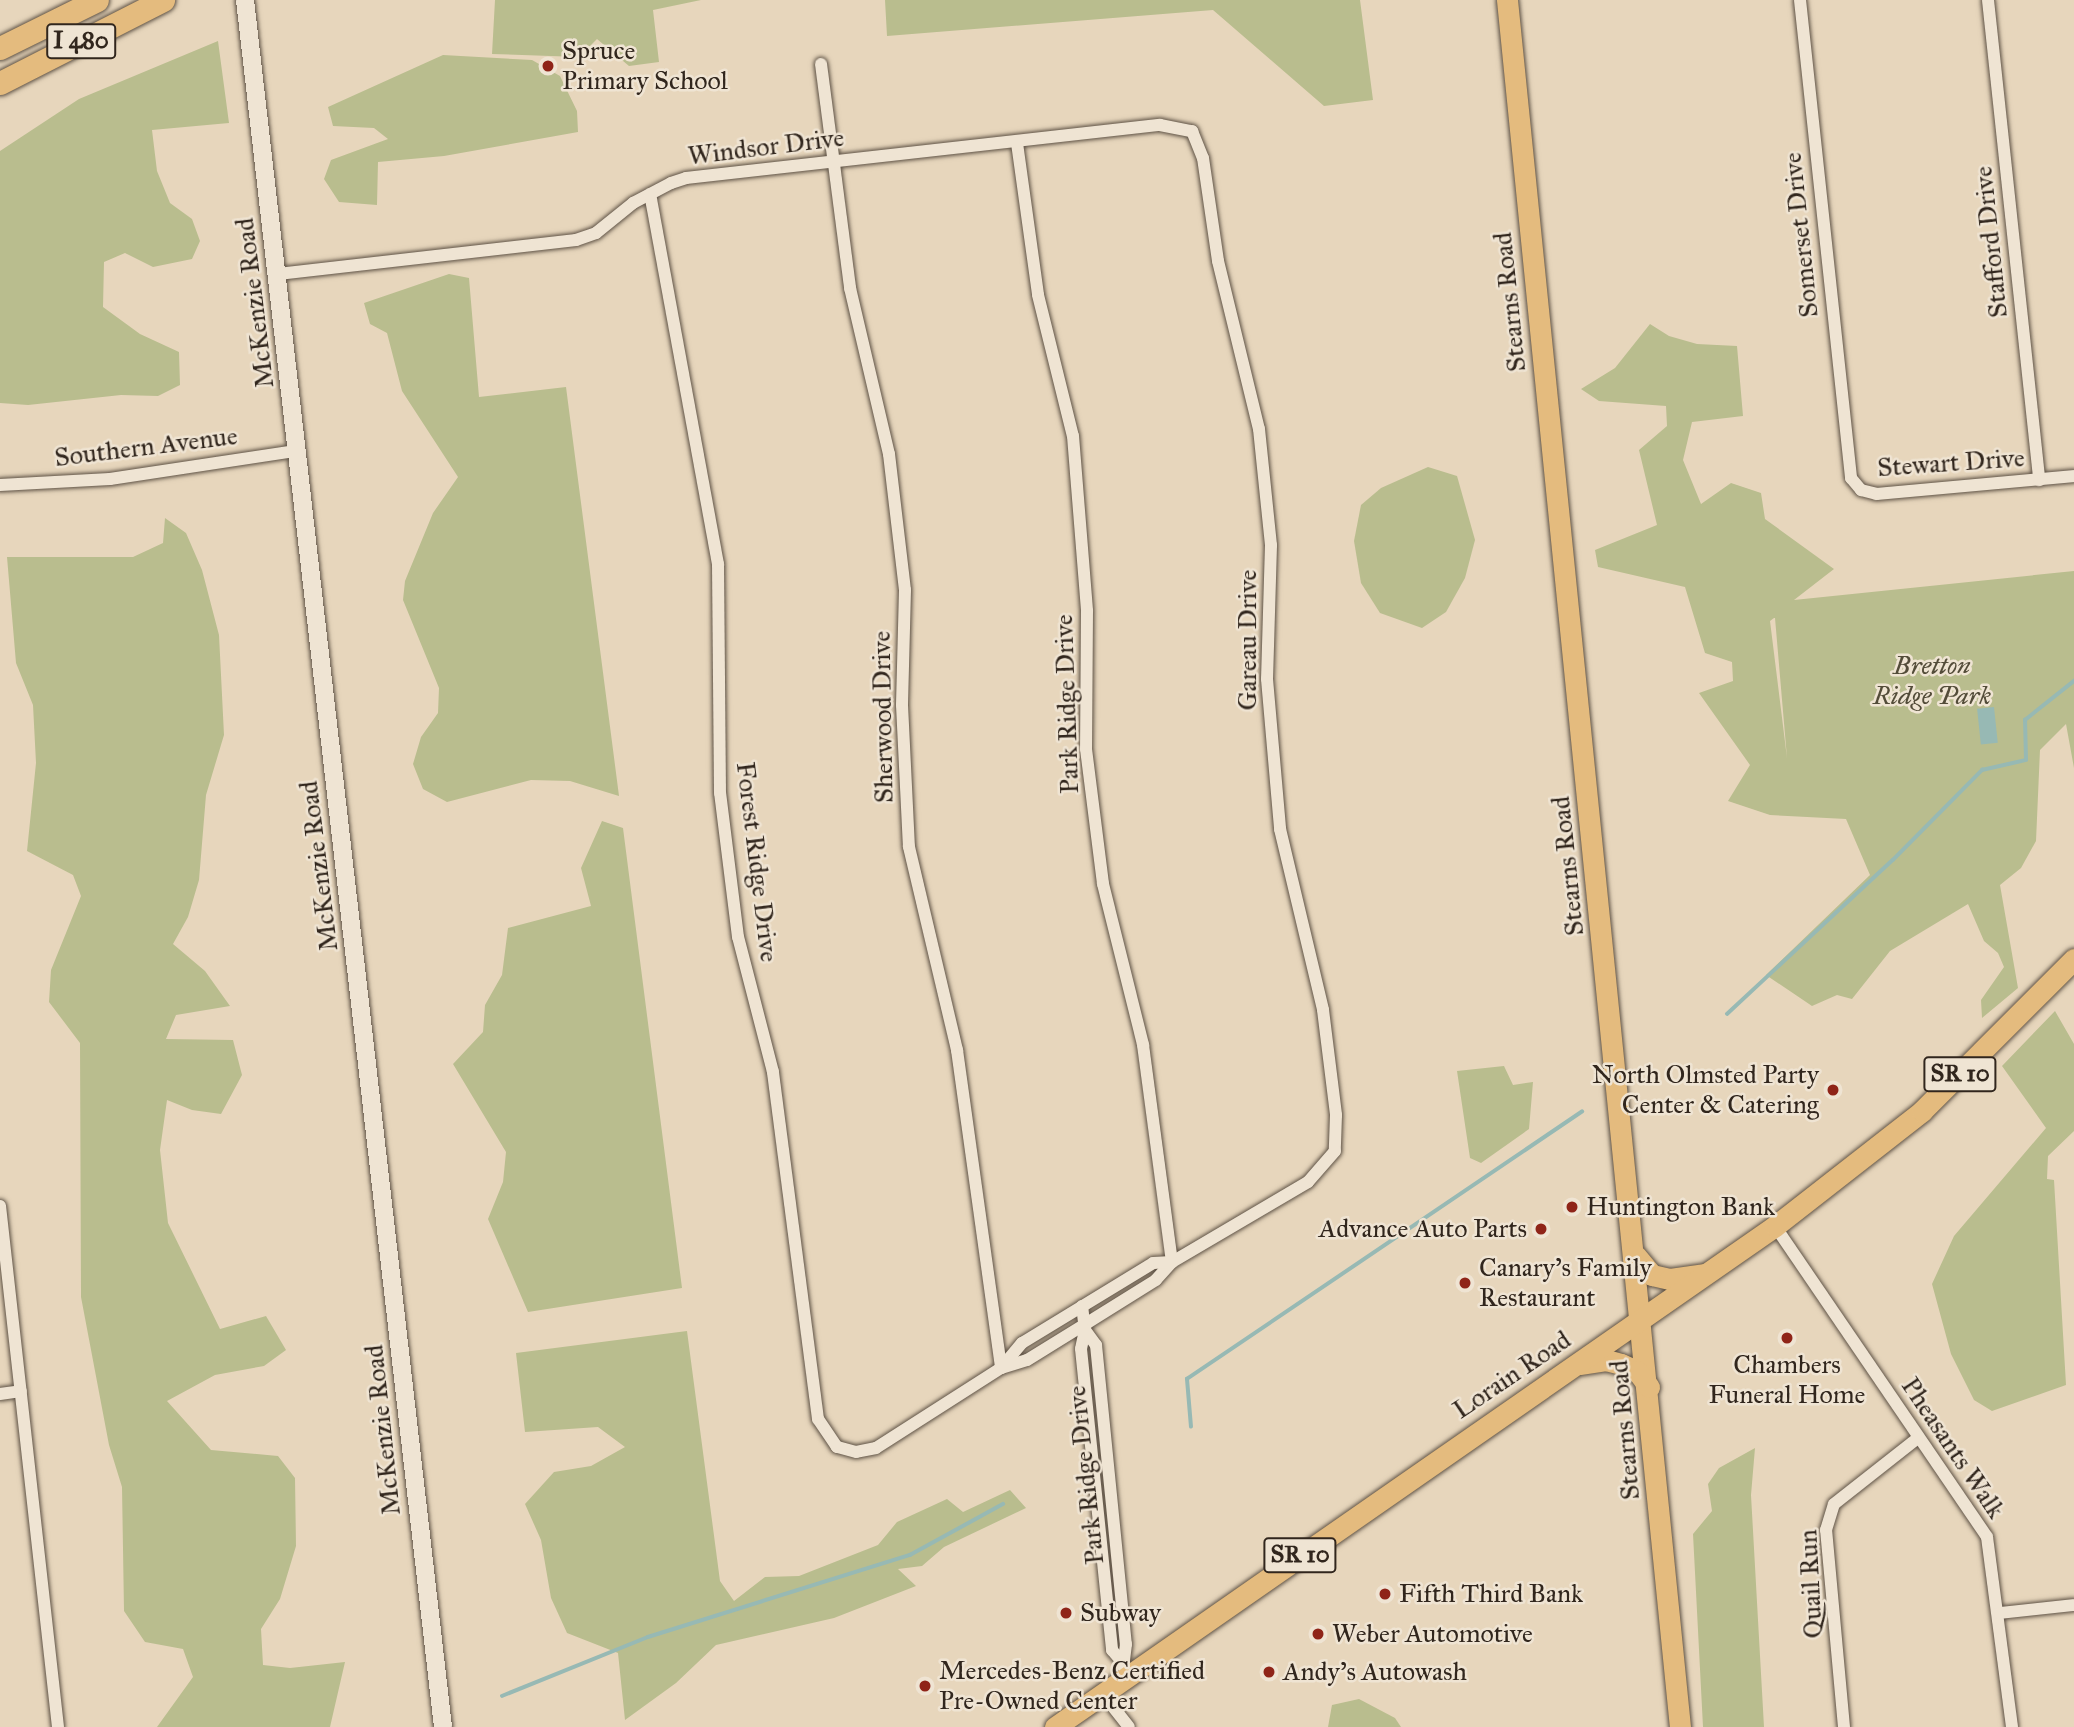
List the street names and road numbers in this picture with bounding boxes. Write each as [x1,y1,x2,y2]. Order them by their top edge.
road number: I 480 [46,20,116,61]
street label: Windsor Drive [686,122,846,172]
street label: Somerset Drive [1777,151,1825,319]
street label: Stafford Drive [1968,165,2014,319]
street label: McKenzie Road [229,216,281,390]
street label: Stearns Road [1487,231,1533,373]
street label: Southern Avenue [53,420,239,474]
street label: Stewart Drive [1876,442,2026,484]
street label: Gareau Drive [1232,570,1264,710]
street label: Park Ridge Drive [1048,614,1086,794]
street label: Sherwood Drive [866,631,900,803]
street label: Forest Ridge Drive [729,760,785,964]
street label: McKenzie Road [293,779,345,953]
street label: Stearns Road [1545,795,1591,937]
road number: SR 10 [1923,1054,1997,1094]
street label: Lorain Road [1447,1324,1577,1426]
street label: McKenzie Road [359,1343,407,1517]
street label: Stearns Road [1603,1359,1647,1501]
street label: Pheasants Walk [1894,1372,2012,1524]
street label: Park Ridge Drive [1061,1384,1111,1566]
street label: Quail Run [1793,1529,1829,1639]
road number: SR 10 [1263,1534,1337,1576]

